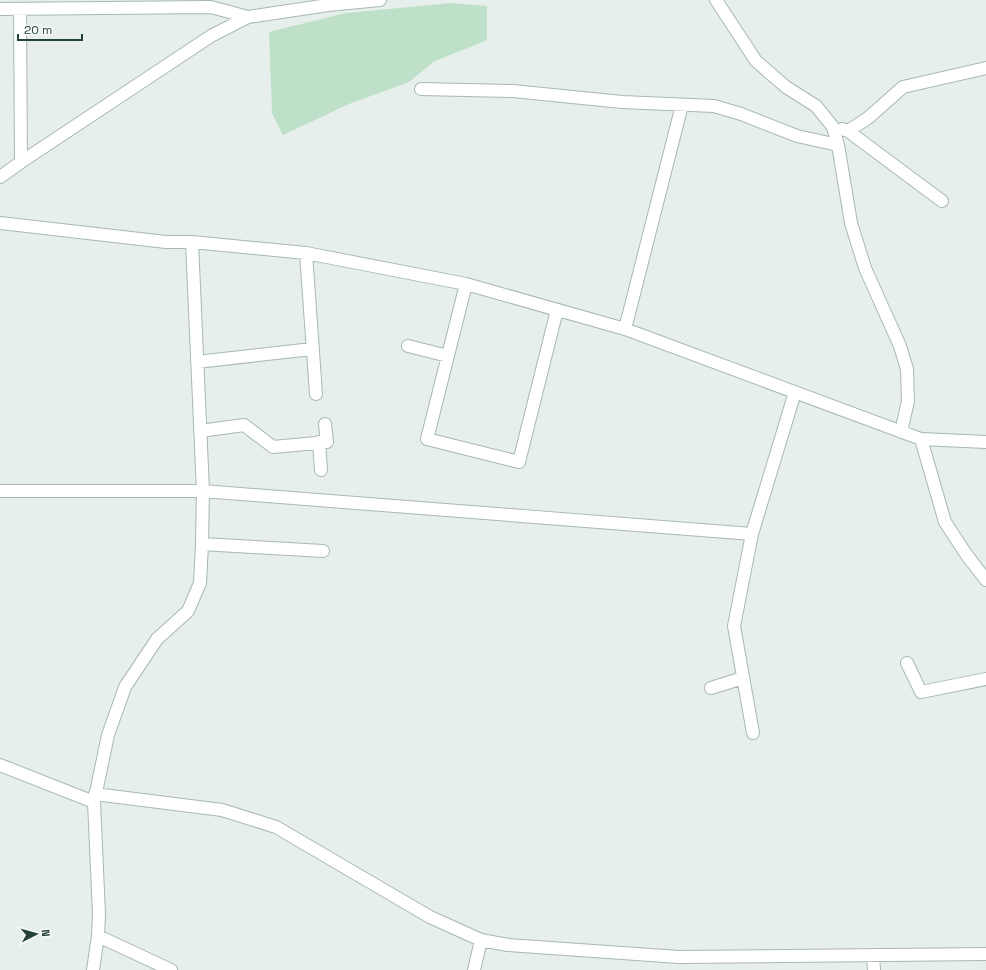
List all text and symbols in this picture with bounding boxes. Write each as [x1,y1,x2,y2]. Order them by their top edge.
scale bar [18,16,82,42]
text: 20 m [24,22,52,38]
north arrow [16,914,56,954]
text: N [39,929,53,937]

